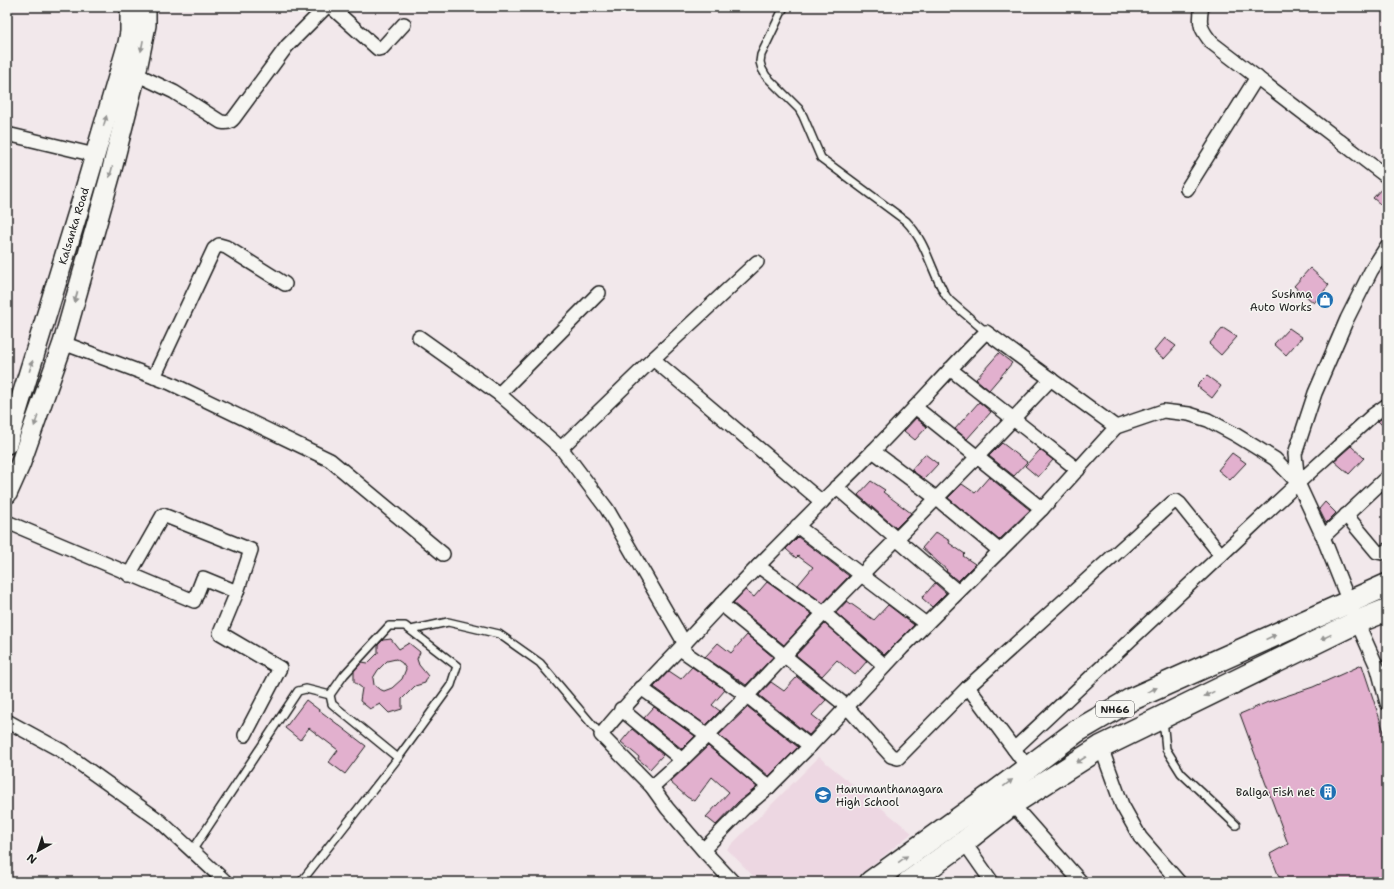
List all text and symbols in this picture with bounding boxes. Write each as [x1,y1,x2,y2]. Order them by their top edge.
one-way arrow [138,40,144,52]
one-way arrow [102,115,108,127]
one-way arrow [108,166,114,178]
street label: Kalsanka Road [55,186,93,266]
place label: Sushma Auto Works [1250,287,1312,315]
shop icon: Sushma Auto Works [1315,290,1335,310]
one-way arrow [73,291,79,303]
one-way arrow [28,360,34,372]
one-way arrow [32,415,38,427]
one-way arrow [1266,634,1277,640]
one-way arrow [1320,634,1332,640]
one-way arrow [1147,687,1158,693]
one-way arrow [1203,691,1215,697]
road number: NH66 [1096,701,1134,717]
one-way arrow [1076,756,1086,764]
one-way arrow [1003,779,1014,787]
place label: Hanumanthanagara High School [836,782,943,810]
building icon: Baliga Fish net [1318,782,1338,802]
school or university icon: Hanumanthanagara High School [813,785,833,805]
place label: Baliga Fish net [1236,785,1315,800]
north arrow [18,831,58,871]
text: N [24,850,40,867]
one-way arrow [898,855,908,863]

